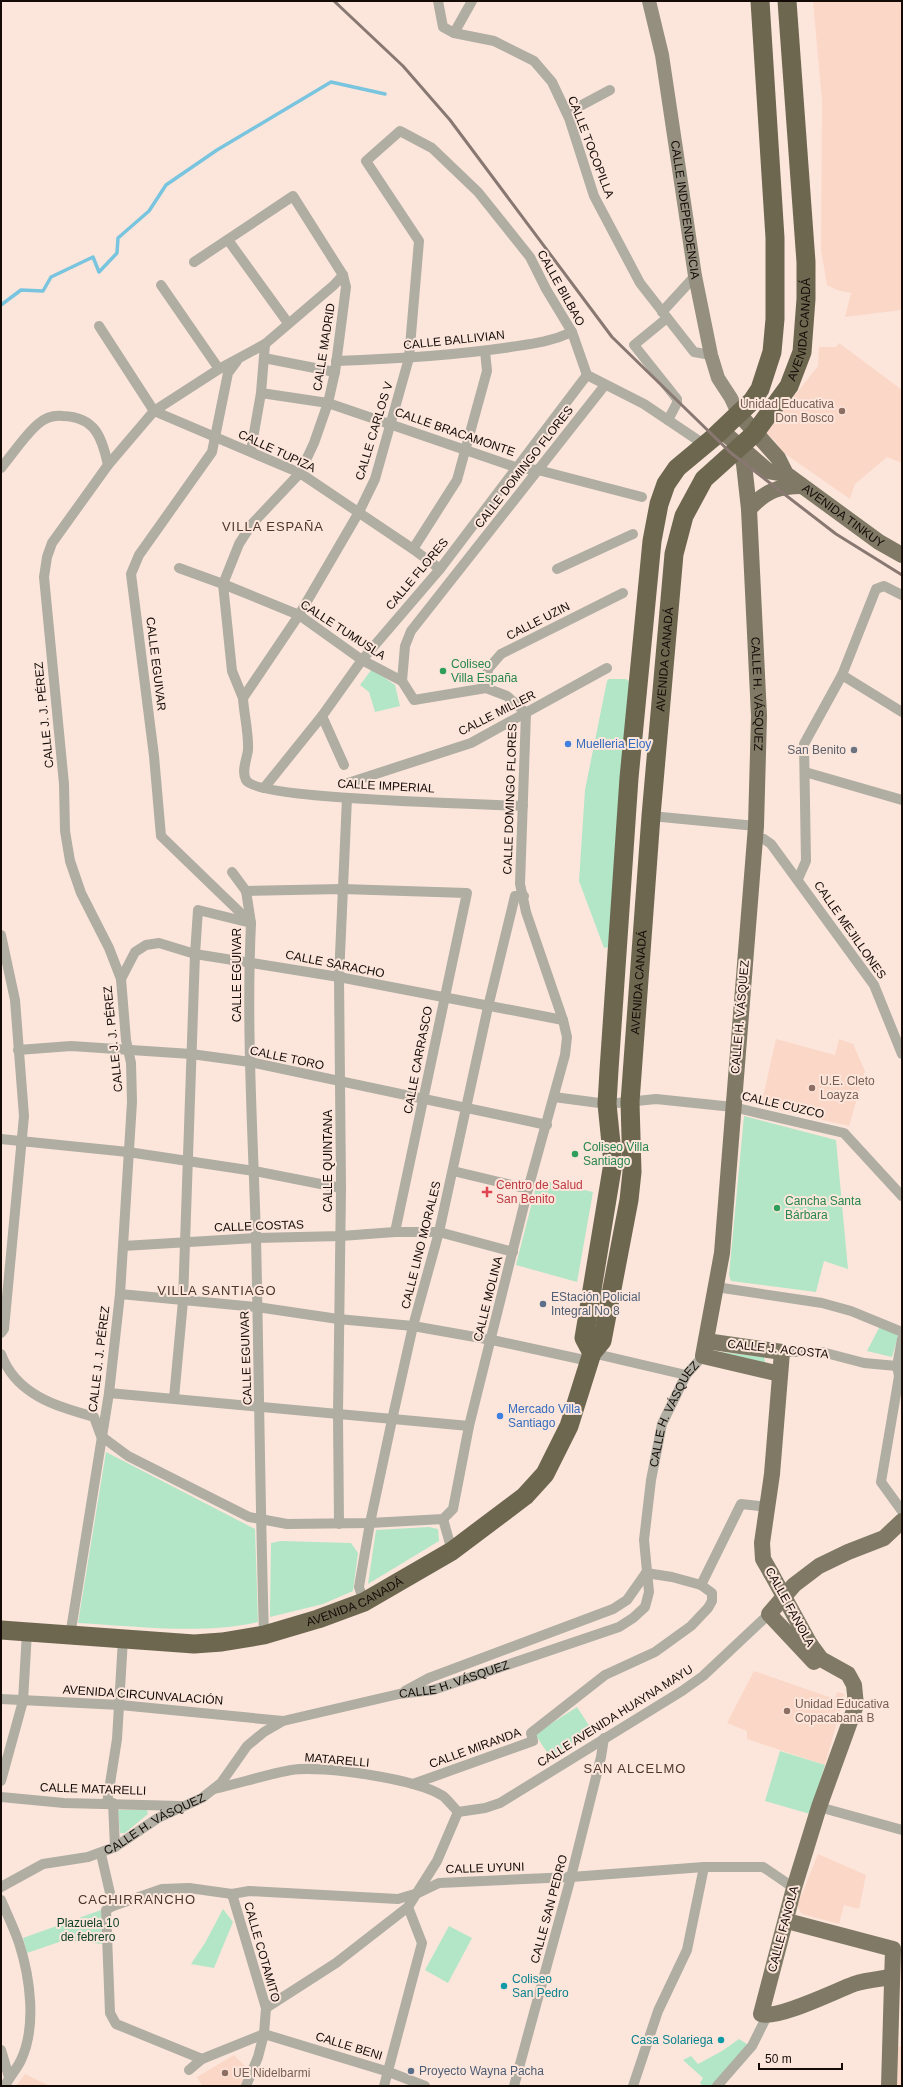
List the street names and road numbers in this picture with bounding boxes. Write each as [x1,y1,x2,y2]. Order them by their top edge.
street label: CALLE TOCOPILLA [565,94,617,200]
street label: CALLE INDEPENDENCIA [668,139,702,280]
street label: CALLE BILBAO [534,248,588,328]
street label: AVENIDA CANADÁ [785,278,813,383]
street label: CALLE MADRID [310,302,338,392]
street label: CALLE BALLIVIAN [403,328,505,352]
street label: CALLE CARLOS V [352,380,396,482]
street label: CALLE DOMINGO FLORES [472,403,576,531]
street label: CALLE BRACAMONTE [393,405,517,459]
street label: CALLE TUPIZA [236,427,318,475]
street label: AVENIDA TINKUY [799,481,887,550]
street label: CALLE FLORES [383,535,451,613]
street label: CALLE TUMUSLA [298,597,388,663]
street label: CALLE UZIN [504,599,572,643]
street label: AVENIDA CANADÁ [653,607,676,712]
street label: CALLE EGUIVAR [143,616,169,712]
street label: CALLE H. VÁSQUEZ [748,636,767,751]
street label: CALLE J. J. PÉREZ [30,661,57,769]
street label: CALLE MILLER [456,687,538,738]
street label: CALLE DOMINGO FLORES [500,723,520,875]
street label: CALLE IMPERIAL [337,776,435,796]
street label: CALLE MEJILLONES [811,878,889,982]
street label: CALLE EGUIVAR [230,927,244,1022]
street label: AVENIDA CANADÁ [628,930,650,1035]
street label: CALLE SARACHO [284,948,386,980]
street label: CALLE H. VÁSQUEZ [727,959,752,1074]
street label: CALLE J. J. PÉREZ [99,985,126,1093]
street label: CALLE CARRASCO [401,1005,435,1115]
street label: CALLE TORO [249,1043,325,1073]
street label: CALLE CUZCO [740,1089,826,1121]
street label: CALLE QUINTANA [321,1110,335,1212]
street label: CALLE LINO MORALES [398,1180,444,1310]
street label: CALLE COSTAS [214,1217,304,1235]
street label: CALLE MOLINA [471,1255,505,1343]
street label: CALLE J. J. PÉREZ [85,1305,112,1413]
street label: CALLE EGUIVAR [237,1310,255,1405]
street label: CALLE J. ACOSTA [727,1337,829,1361]
street label: CALLE H. VÁSQUEZ [647,1359,702,1468]
street label: CALLE FANOLA [762,1565,818,1649]
street label: AVENIDA CANADÁ [305,1573,405,1629]
street label: CALLE H. VÁSQUEZ [398,1658,511,1701]
street label: CALLE AVENIDA HUAYNA MAYU [535,1662,695,1770]
street label: AVENIDA CIRCUNVALACIÓN [62,1681,224,1708]
street label: CALLE MIRANDA [427,1725,523,1771]
street label: MATARELLI [304,1750,370,1770]
street label: CALLE MATARELLI [40,1780,146,1798]
street label: CALLE H. VÁSQUEZ [102,1791,207,1857]
street label: CALLE SAN PEDRO [528,1853,570,1965]
street label: CALLE UYUNI [445,1860,525,1876]
street label: CALLE FANOLA [765,1884,801,1974]
street label: CALLE COTAMITO [241,1900,283,2004]
street label: CALLE BENI [314,2029,384,2063]

